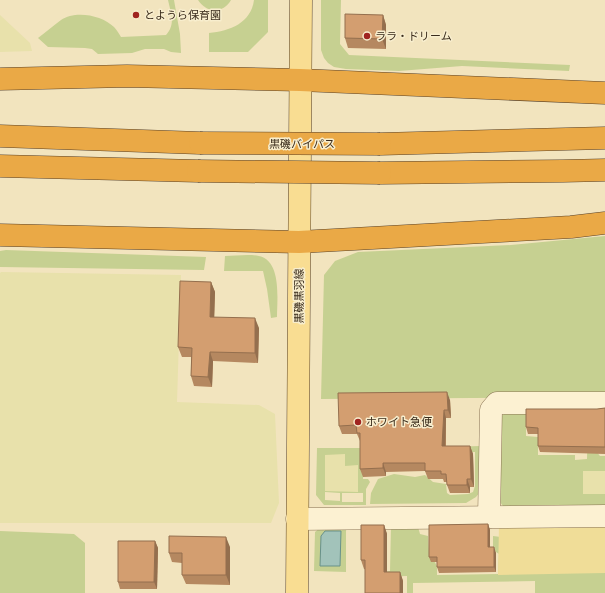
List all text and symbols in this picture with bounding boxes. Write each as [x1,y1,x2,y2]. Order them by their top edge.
place label: とようら保育園 [144,8,221,22]
marker: とようら保育園 [131,10,141,20]
place label: ララ・ドリーム [375,29,452,43]
marker: ララ・ドリーム [362,31,372,41]
street label: 黒磯バイパス [269,137,335,151]
street label: 黒磯黒羽線 [292,269,306,324]
place label: ホワイト急便 [366,415,433,429]
marker: ホワイト急便 [353,417,363,427]

